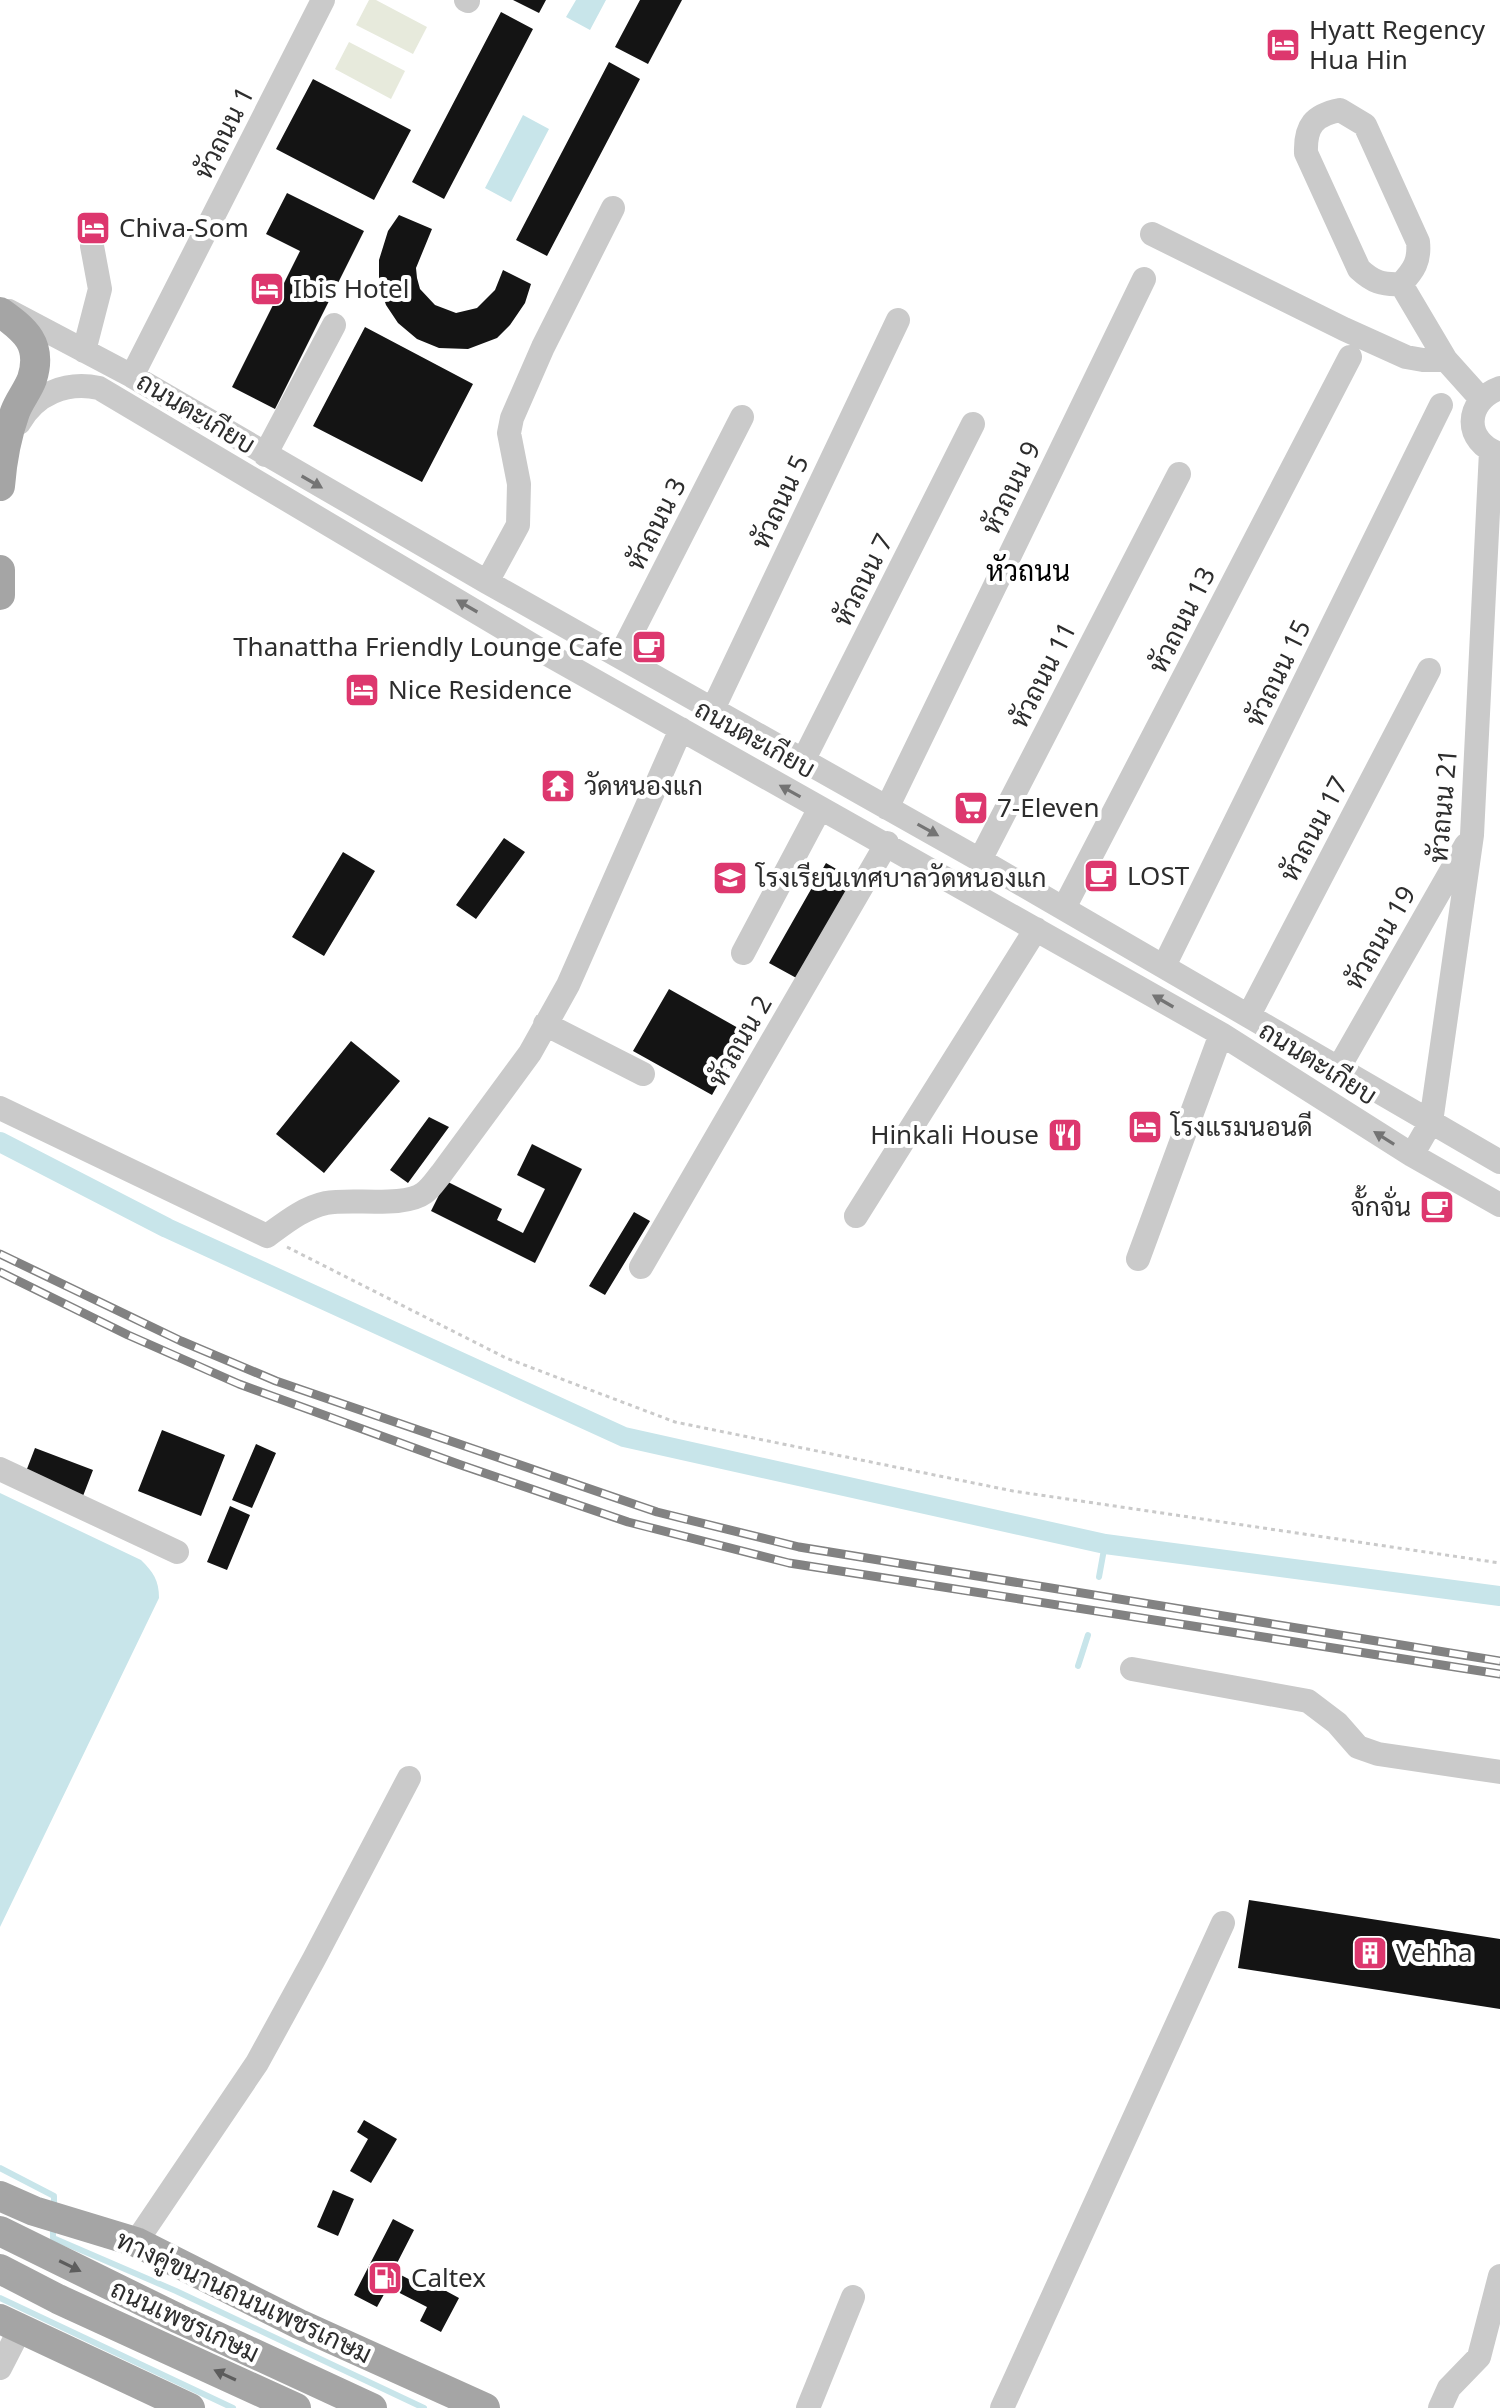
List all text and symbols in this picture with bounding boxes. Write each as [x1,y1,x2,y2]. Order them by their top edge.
place label: Hyatt Regency Hua Hin [1309,11,1486,77]
hotel icon: Hyatt Regency Hua Hin [1264,26,1302,64]
street label: หัวถนน 1 [184,80,262,185]
hotel icon: Chiva-Som [74,209,112,247]
place label: Chiva-Som [119,209,249,245]
hotel icon: Ibis Hotel [248,270,286,308]
place label: Ibis Hotel [293,270,409,306]
street label: ถนนตะเกียบ [130,363,263,462]
street label: หัวถนน 9 [972,435,1048,540]
street label: หัวถนน 5 [742,449,816,554]
street label: หัวถนน 3 [616,471,694,576]
one-way arrow [300,475,323,489]
street label: หัวถนน 7 [823,527,901,632]
district label: หัวถนน [986,551,1070,589]
street label: หัวถนน 13 [1139,560,1223,679]
one-way arrow [456,600,478,614]
street label: หัวถนน 15 [1236,613,1318,732]
street label: หัวถนน 11 [1000,615,1084,734]
place label: Thanattha Friendly Lounge Cafe [233,628,623,664]
cafe icon: Thanattha Friendly Lounge Cafe [630,628,668,666]
hotel icon: Nice Residence [343,671,381,709]
place label: Nice Residence [388,671,572,707]
street label: ถนนตะเกียบ [689,690,822,786]
street label: หัวถนน 21 [1419,747,1465,865]
temple icon: วัดหนองแก [539,767,577,805]
place label: วัดหนองแก [584,767,703,803]
street label: หัวถนน 17 [1270,769,1356,888]
one-way arrow [779,784,801,798]
supermarket icon: 7-Eleven [952,789,990,827]
place label: 7-Eleven [997,789,1100,825]
one-way arrow [917,823,939,837]
cafe icon: LOST [1082,857,1120,895]
place label: LOST [1127,857,1190,893]
school or university icon: โรงเรียนเทศบาลวัดหนองแก [711,859,749,897]
place label: โรงเรียนเทศบาลวัดหนองแก [754,859,1046,895]
street label: หัวถนน 19 [1335,879,1423,996]
street label: หัวถนน 2 [699,988,780,1093]
one-way arrow [1151,994,1174,1008]
street label: ถนนตะเกียบ [1253,1012,1384,1113]
hotel icon: โรงแรมนอนดี [1126,1108,1164,1146]
place label: โรงแรมนอนดี [1169,1108,1313,1144]
place label: Hinkali House [870,1116,1039,1152]
restaurant icon: Hinkali House [1046,1116,1084,1154]
one-way arrow [1373,1131,1395,1145]
place label: จั้กจั่น [1351,1185,1411,1224]
cafe icon: จั้กจั่น [1418,1188,1456,1226]
building icon: Vehha [1351,1934,1389,1972]
place label: Vehha [1396,1934,1472,1970]
street label: ทางคู่ขนานถนนเพชรเกษม [111,2224,377,2370]
one-way arrow [59,2259,82,2272]
fuel station icon: Caltex [366,2259,404,2297]
place label: Caltex [411,2259,486,2295]
street label: ถนนเพชรเกษม [106,2273,264,2369]
one-way arrow [213,2369,236,2382]

